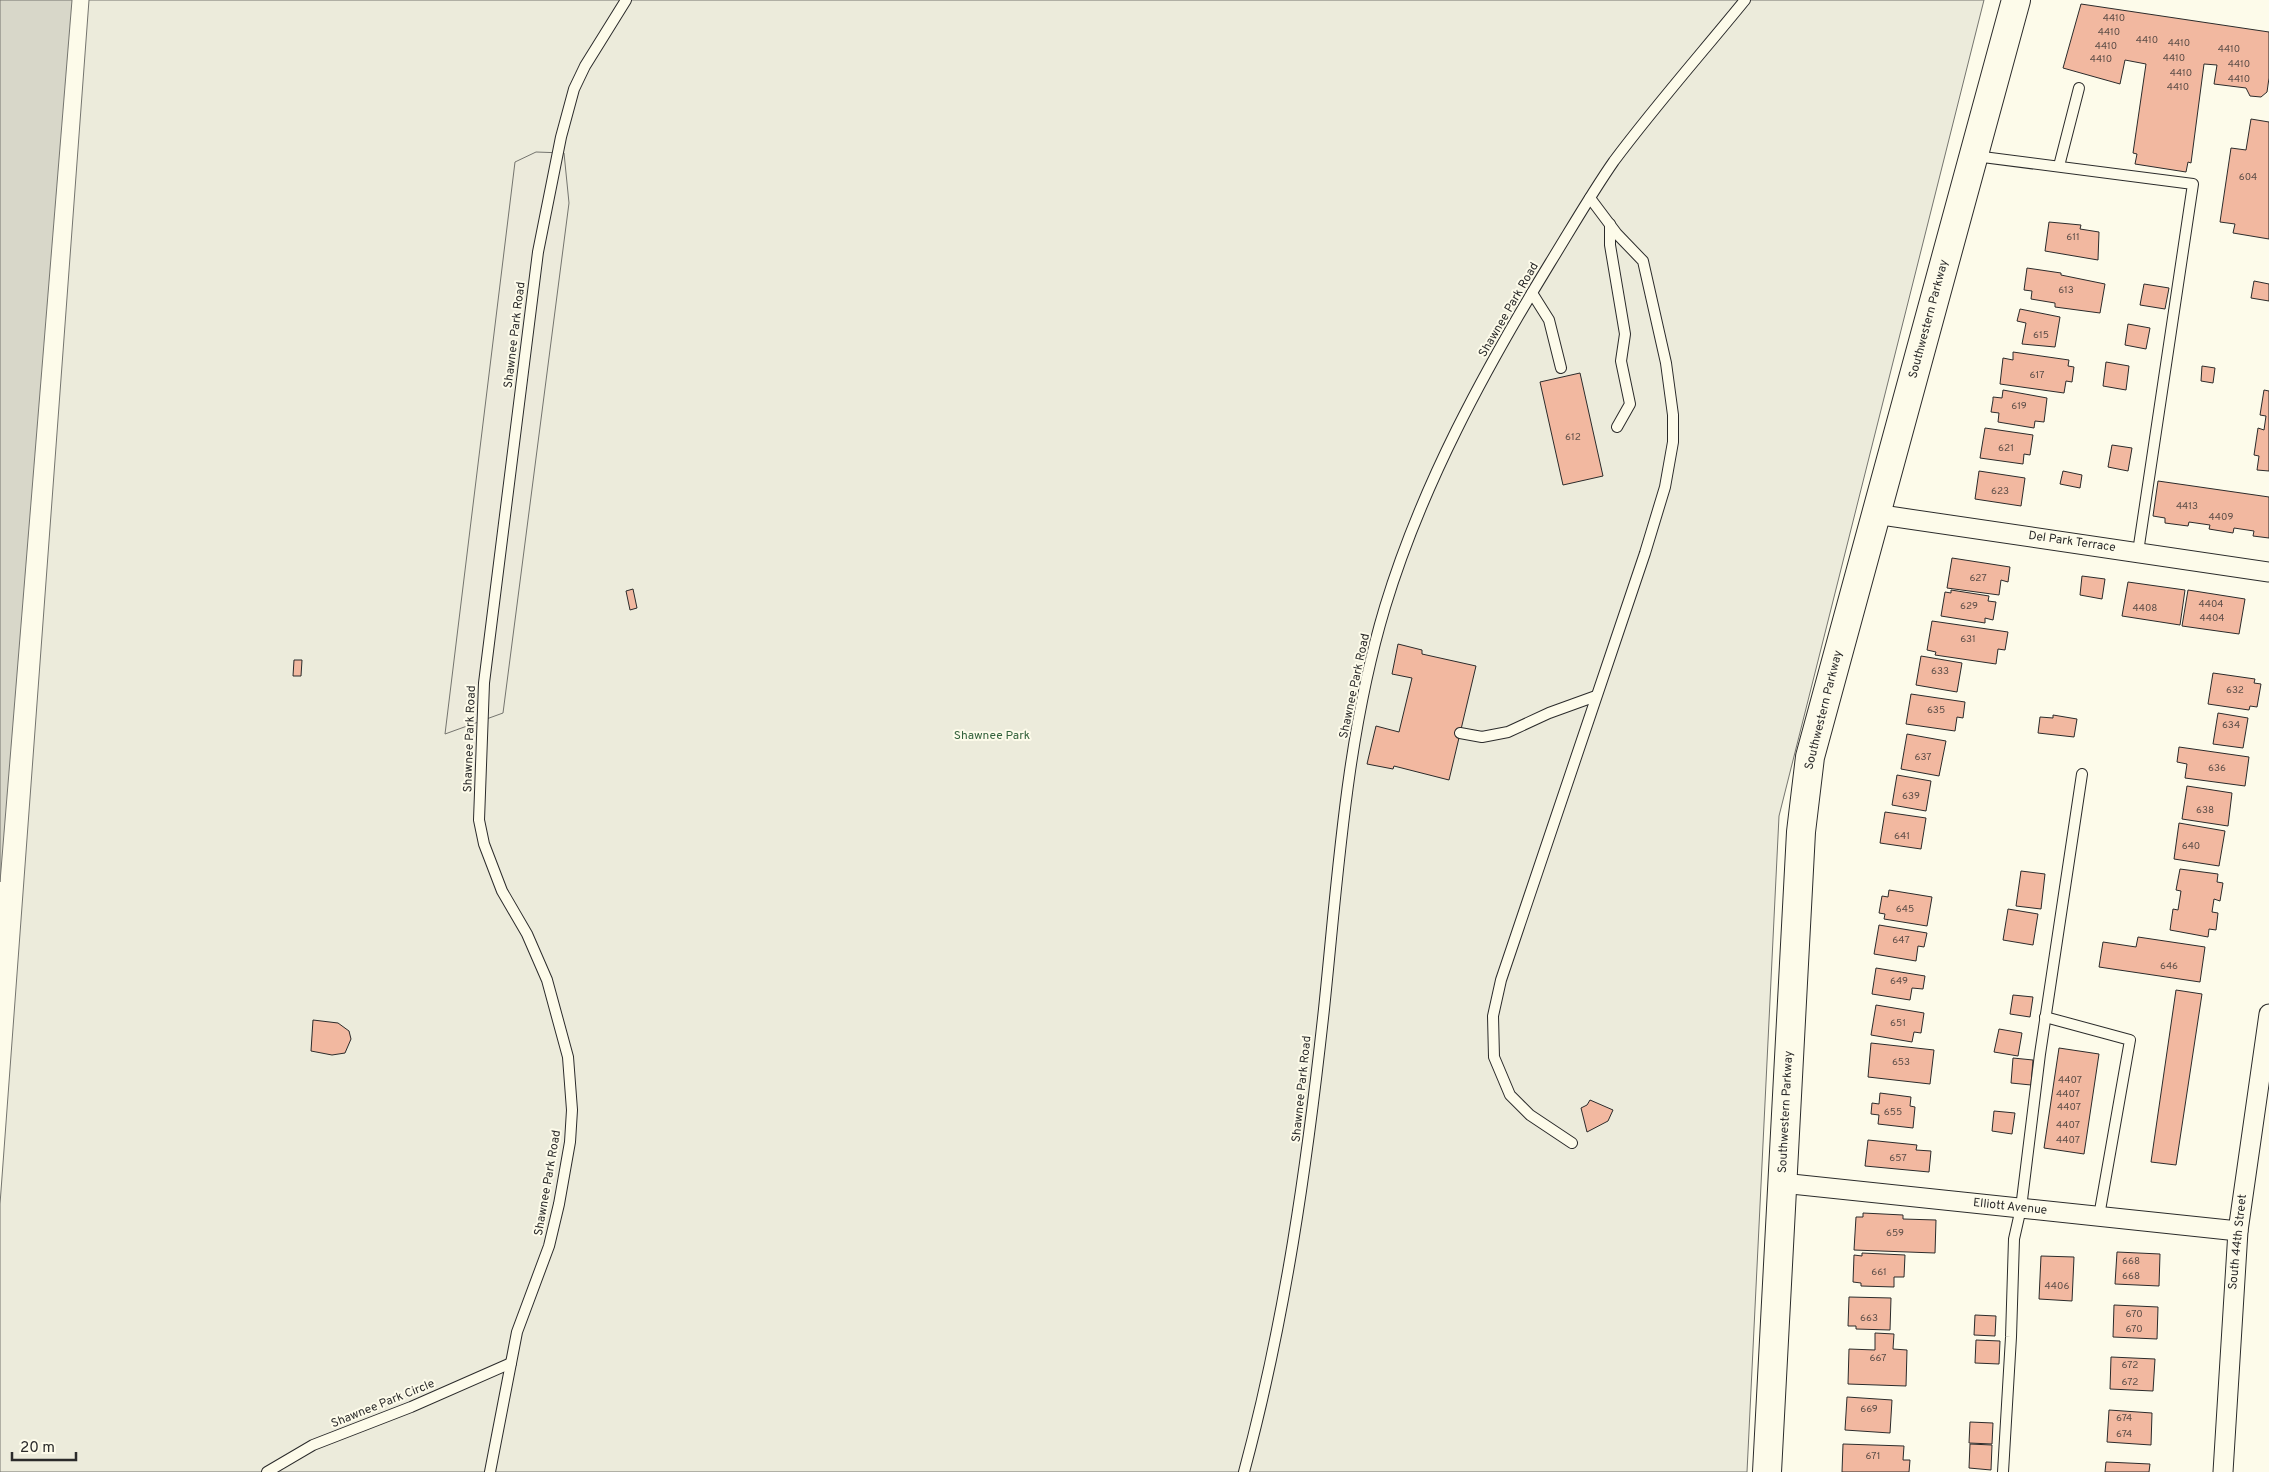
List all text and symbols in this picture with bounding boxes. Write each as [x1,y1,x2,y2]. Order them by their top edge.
house number: 4410 [2103,12,2125,25]
house number: 4410 [2098,26,2120,39]
house number: 4410 [2136,34,2158,47]
house number: 4410 [2168,37,2190,50]
house number: 4410 [2095,40,2117,53]
house number: 4410 [2218,43,2240,56]
house number: 4410 [2163,52,2185,65]
house number: 4410 [2090,53,2112,66]
house number: 4410 [2228,58,2250,71]
house number: 4410 [2170,67,2192,80]
house number: 4410 [2228,73,2250,86]
house number: 4410 [2167,81,2189,94]
house number: 604 [2239,171,2257,184]
house number: 611 [2066,231,2080,244]
street label: Southwestern Parkway [1905,258,1953,380]
street label: Shawnee Park Road [1475,260,1543,360]
street label: Shawnee Park Road [501,281,529,389]
house number: 613 [2058,284,2074,297]
house number: 615 [2033,329,2049,342]
house number: 617 [2030,369,2044,382]
house number: 619 [2011,400,2027,413]
house number: 612 [1565,431,1581,444]
house number: 621 [1998,442,2014,455]
house number: 623 [1991,485,2009,498]
house number: 4413 [2176,500,2198,513]
house number: 4409 [2209,511,2233,524]
street label: Del Park Terrace [2027,528,2117,556]
house number: 627 [1969,572,1987,585]
house number: 4404 [2198,598,2224,611]
house number: 629 [1960,600,1978,613]
house number: 4408 [2133,602,2157,615]
house number: 4404 [2199,612,2225,625]
street label: Shawnee Park Road [1336,632,1374,740]
house number: 631 [1960,633,1976,646]
street label: Southwestern Parkway [1801,649,1847,771]
house number: 633 [1931,665,1949,678]
house number: 632 [2226,684,2244,697]
street label: Shawnee Park Road [460,685,480,793]
house number: 635 [1927,704,1945,717]
house number: 634 [2222,719,2240,732]
park label: Shawnee Park [954,728,1030,744]
house number: 637 [1914,751,1932,764]
house number: 636 [2208,762,2226,775]
house number: 639 [1902,790,1920,803]
house number: 638 [2196,804,2214,817]
house number: 641 [1894,830,1910,843]
house number: 640 [2182,840,2200,853]
house number: 645 [1896,903,1914,916]
house number: 647 [1892,934,1910,947]
house number: 646 [2160,960,2178,973]
house number: 649 [1890,975,1908,988]
house number: 651 [1890,1017,1906,1030]
street label: Shawnee Park Road [1288,1035,1316,1143]
street label: Southwestern Parkway [1775,1050,1797,1174]
house number: 653 [1892,1056,1910,1069]
house number: 4407 [2058,1074,2082,1087]
house number: 4407 [2056,1088,2080,1101]
house number: 4407 [2057,1101,2081,1114]
house number: 655 [1884,1106,1902,1119]
house number: 4407 [2056,1119,2080,1132]
street label: Shawnee Park Road [531,1129,565,1237]
house number: 4407 [2056,1134,2080,1147]
house number: 657 [1889,1152,1907,1165]
street label: South 44th Street [2225,1193,2251,1291]
street label: Elliott Avenue [1972,1195,2048,1219]
house number: 659 [1886,1227,1904,1240]
house number: 668 [2122,1255,2140,1268]
house number: 661 [1871,1266,1887,1279]
house number: 668 [2122,1270,2140,1283]
house number: 4406 [2045,1280,2069,1293]
house number: 670 [2125,1308,2143,1321]
house number: 663 [1860,1312,1878,1325]
house number: 670 [2125,1323,2143,1336]
house number: 667 [1870,1352,1886,1365]
house number: 672 [2122,1359,2138,1372]
street label: Shawnee Park Circle [329,1376,437,1432]
house number: 672 [2122,1376,2138,1389]
house number: 669 [1860,1403,1878,1416]
house number: 674 [2116,1412,2132,1425]
house number: 674 [2116,1428,2132,1441]
scale bar [12,1430,76,1462]
text: 20 m [20,1439,55,1458]
house number: 671 [1866,1450,1880,1463]

